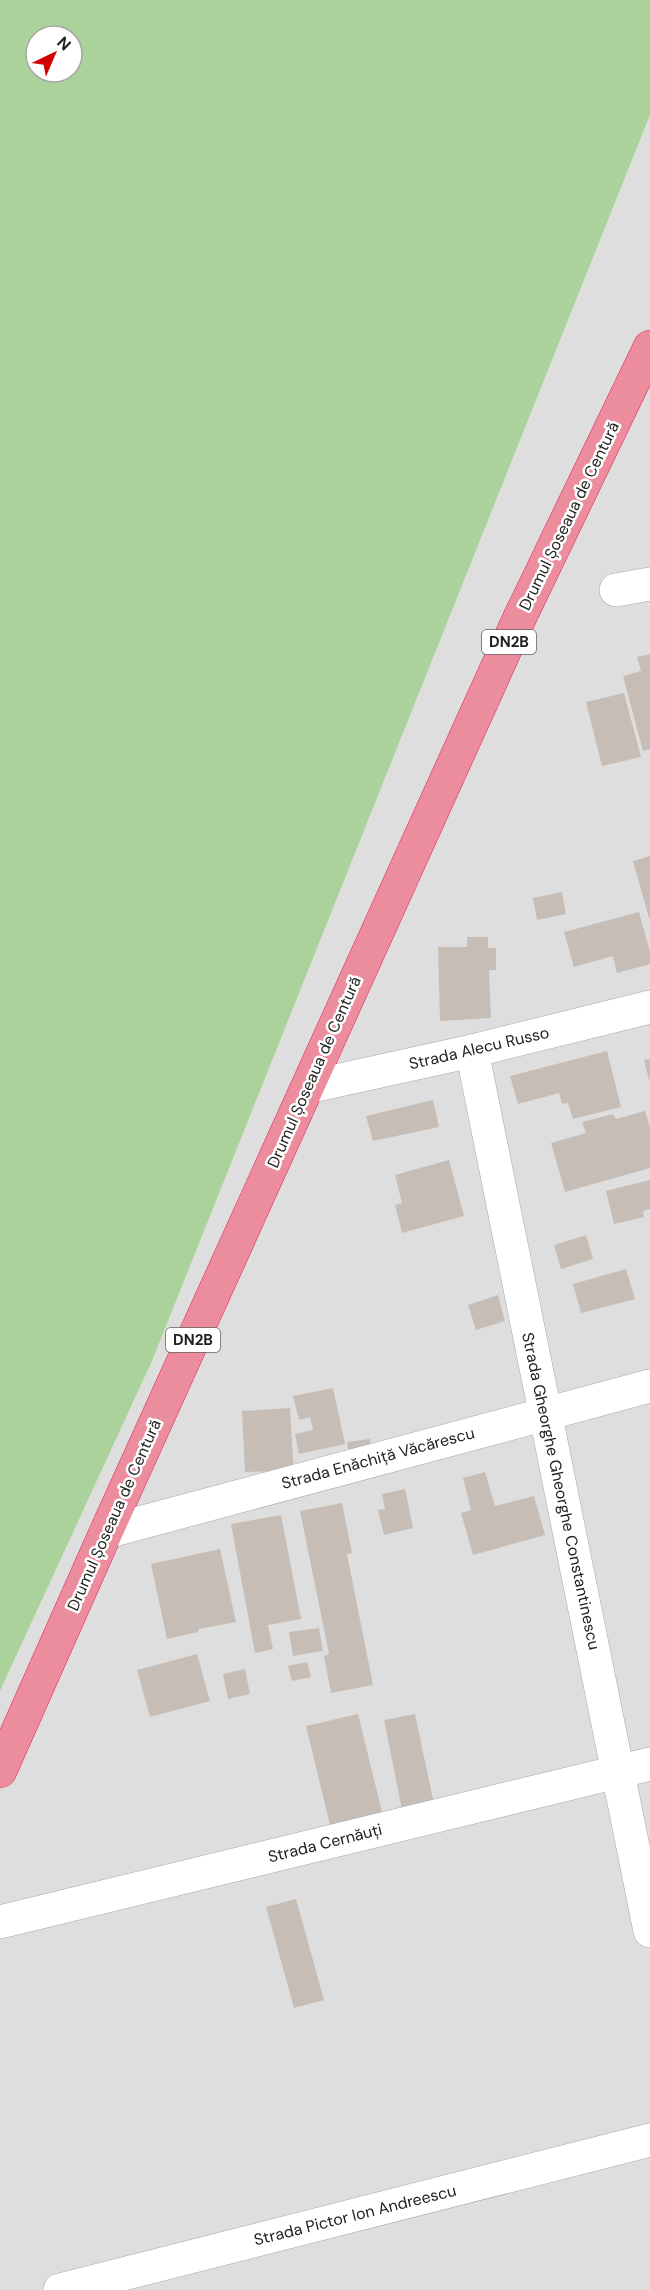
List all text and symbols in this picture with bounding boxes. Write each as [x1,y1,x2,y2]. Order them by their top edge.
north arrow [24,24,84,84]
text: N [53,32,76,55]
street label: Drumul Șoseaua de Centură [514,418,624,614]
road number: DN2B [482,630,536,654]
street label: Drumul Șoseaua de Centură [262,973,366,1171]
street label: Strada Alecu Russo [407,1022,551,1074]
road number: DN2B [166,1328,220,1352]
street label: Strada Gheorghe Gheorghe Constantinescu [517,1330,605,1652]
street label: Drumul Șoseaua de Centură [62,1416,166,1614]
street label: Strada Enăchiță Văcărescu [279,1422,477,1494]
street label: Strada Cernăuți [266,1819,384,1867]
street label: Strada Pictor Ion Andreescu [252,2180,458,2250]

